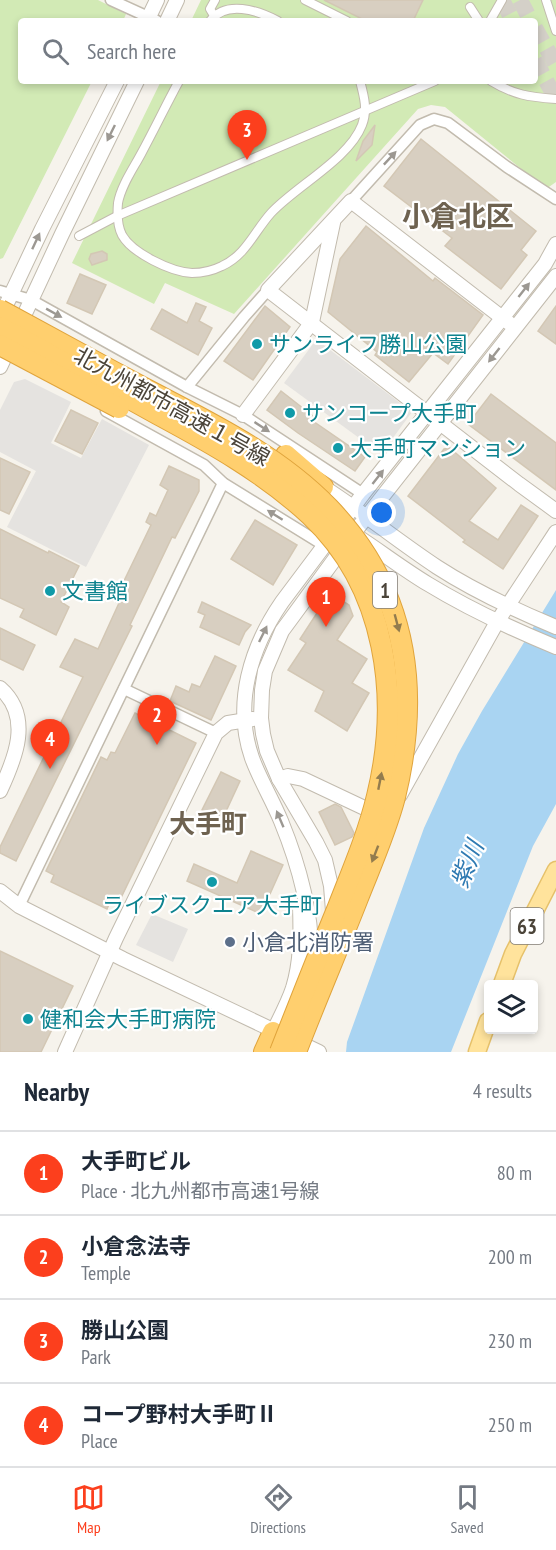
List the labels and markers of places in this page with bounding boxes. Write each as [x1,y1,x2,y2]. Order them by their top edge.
pin: 3 [228,110,266,160]
place label: サンライフ勝山公園 [269,330,467,358]
marker: サンライフ勝山公園 [250,337,264,351]
place label: サンコープ大手町 [302,399,477,427]
marker: サンコープ大手町 [283,406,297,420]
place label: 大手町マンション [350,434,526,462]
marker: 大手町マンション [331,441,345,455]
place label: 文書館 [62,577,128,605]
pin: 1 [306,578,346,627]
marker: 文書館 [43,584,57,598]
pin: 2 [138,696,176,745]
pin: 4 [31,720,70,769]
marker: ライブスクエア大手町 [205,875,219,889]
place label: ライブスクエア大手町 [102,891,322,919]
place label: 小倉北消防署 [242,928,374,956]
marker: 小倉北消防署 [223,935,237,949]
place label: 健和会大手町病院 [40,1005,216,1033]
marker: 健和会大手町病院 [21,1012,35,1026]

